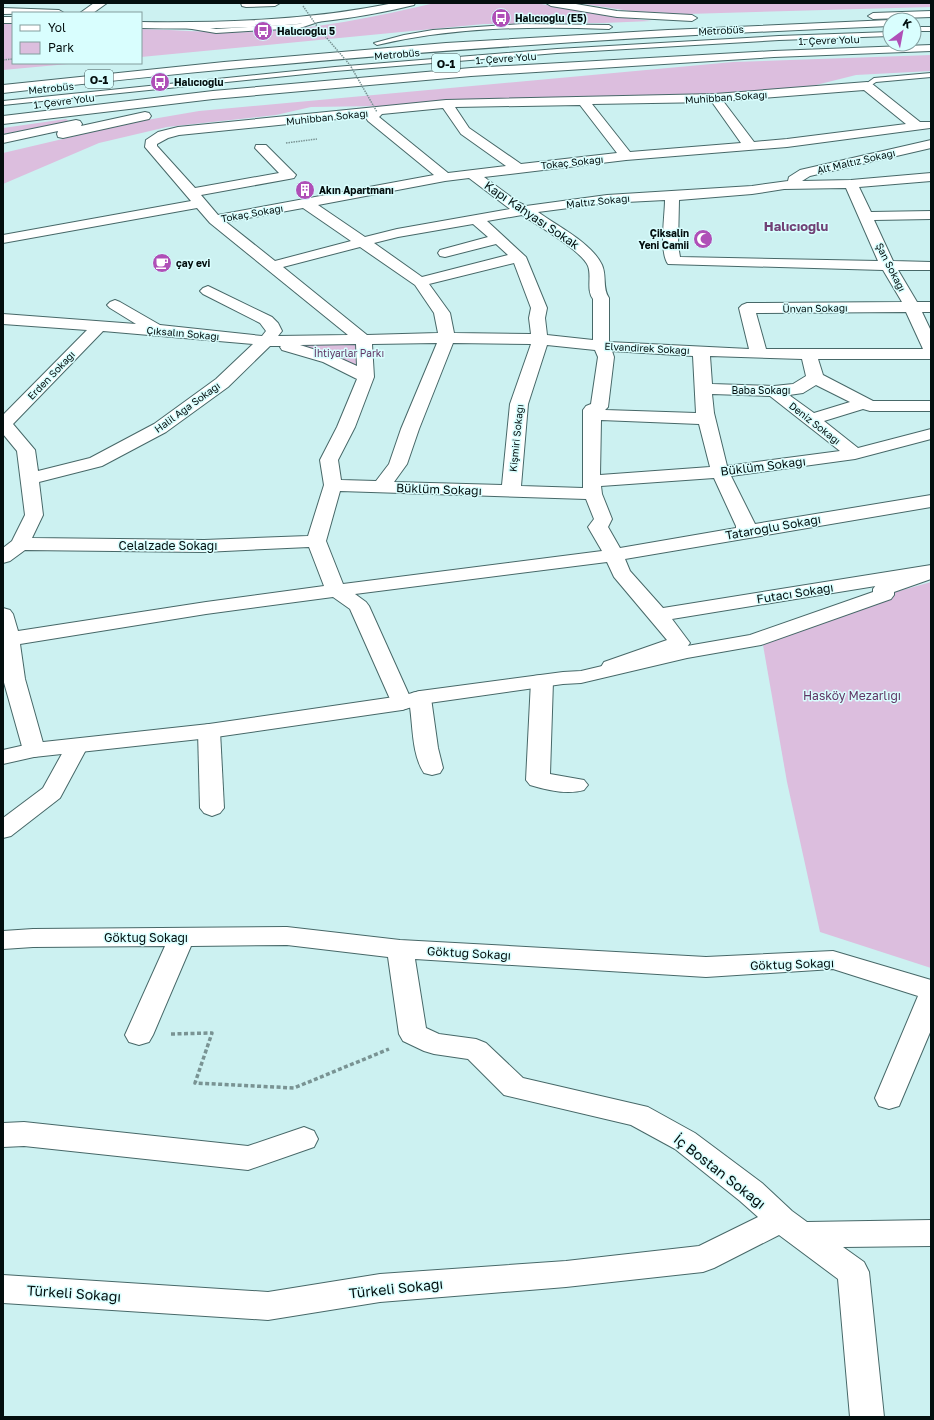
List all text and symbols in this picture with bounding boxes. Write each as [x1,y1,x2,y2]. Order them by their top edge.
bus stop icon: Halıcıoğlu (E5) [490,7,512,29]
legend [12,12,142,64]
place label: Halıcıoğlu (E5) [515,12,587,24]
north arrow [882,12,922,52]
text: K [901,15,914,31]
text: Yol [48,20,66,35]
bus stop icon: Halıcıoğlu 5 [252,20,274,42]
street label: Metrobüs [698,23,744,37]
place label: Halıcıoğlu 5 [277,25,335,37]
street label: 1. Çevre Yolu [798,33,860,47]
text: Park [48,40,74,55]
street label: Metrobüs [374,46,420,62]
street label: 1. Çevre Yolu [475,50,537,66]
road number: O-1 [432,54,460,72]
road number: O-1 [85,70,113,88]
bus stop icon: Halıcıoğlu [149,71,171,93]
place label: Halıcıoğlu [174,76,223,88]
street label: Metrobüs [28,80,74,96]
street label: Muhibban Sokağı [684,88,768,106]
street label: 1. Çevre Yolu [33,91,95,111]
street label: Muhibban Sokağı [285,107,369,127]
street label: Alt Maltız Sokağı [816,146,896,176]
street label: Tokaç Sokağı [540,153,604,171]
street label: Kapı Kahyası Sokak [482,178,583,252]
building icon: Akın Apartmanı [294,179,316,201]
place label: Akın Apartmanı [319,184,394,196]
street label: Maltız Sokağı [566,192,630,210]
street label: Tokaç Sokağı [220,202,284,224]
district label: Halıcıoğlu [764,218,828,234]
place label: Çiksalin Yeni Camii [639,227,689,251]
mosque icon: Çiksalin Yeni Camii [692,228,714,250]
street label: Şan Sokağı [874,241,908,293]
cafe icon: çay evi [151,252,173,274]
place label: çay evi [176,257,211,269]
street label: Ünvan Sokağı [782,300,848,315]
street label: Çıksalın Sokağı [146,324,220,342]
street label: Elvandirek Sokağı [604,340,690,356]
park label: İhtiyarlar Parkı [314,346,384,359]
street label: Erden Sokağı [25,348,77,402]
street label: Halil Ağa Sokağı [152,379,222,435]
street label: Baba Sokağı [731,384,791,396]
street label: Deniz Sokağı [787,399,843,447]
street label: Kişmiri Sokağı [506,404,526,472]
street label: Büklüm Sokağı [720,453,806,479]
street label: Büklüm Sokağı [396,480,482,498]
street label: Tataroğlu Sokağı [724,511,822,543]
street label: Celalzade Sokağı [119,538,217,553]
street label: Futacı Sokağı [755,580,835,606]
park label: Hasköy Mezarlığı [803,688,901,703]
street label: Göktuğ Sokağı [104,930,188,945]
street label: Göktuğ Sokağı [427,943,511,963]
street label: Göktuğ Sokağı [750,955,834,973]
street label: İç Bostan Sokağı [671,1130,769,1212]
street label: Türkeli Sokağı [348,1275,444,1301]
street label: Türkeli Sokağı [26,1281,122,1305]

